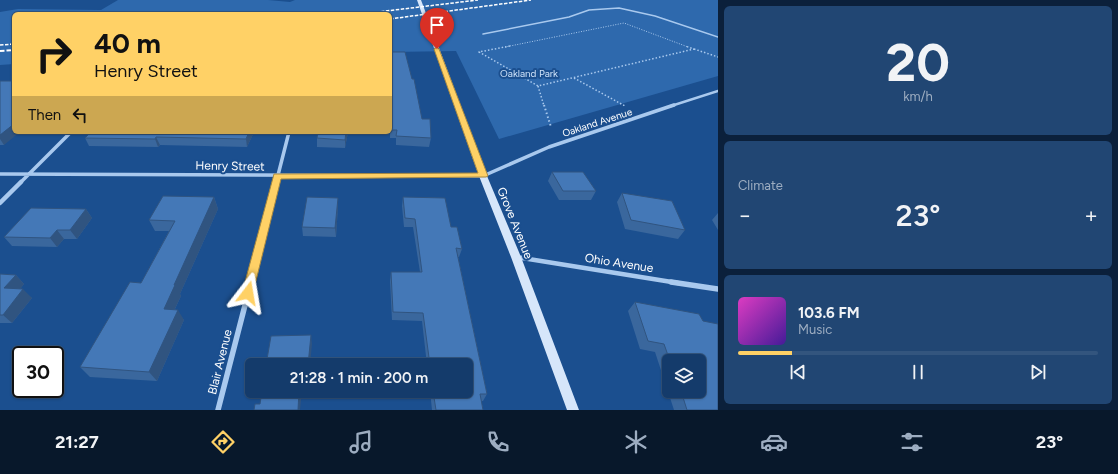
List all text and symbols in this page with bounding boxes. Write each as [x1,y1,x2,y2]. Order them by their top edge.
pin [420,8,454,49]
icon: arrive [426,14,448,36]
text: 40 m [94,26,161,60]
icon: right [28,28,80,80]
text: 20 [886,32,950,94]
text: Henry Street [94,60,198,82]
park label: Oakland Park [500,67,558,80]
text: km/h [903,89,933,104]
icon: left [69,104,91,126]
street label: Oakland Avenue [561,105,634,140]
text: Then [28,106,61,124]
street label: Henry Street [195,158,265,174]
text: Climate [738,178,783,193]
street label: Grove Avenue [494,185,536,261]
text: 23° [896,197,940,234]
text: − [738,202,752,229]
text: + [1084,202,1098,229]
street label: Ohio Avenue [584,251,655,275]
position arrow [227,272,269,314]
text: 103.6 FM [798,304,860,322]
text: Music [798,322,832,337]
street label: Blair Avenue [205,328,235,396]
speed limit sign: 30 [12,346,64,398]
map controls [662,354,706,398]
button: layers [662,354,706,398]
icon: previous [787,361,809,383]
icon: pause [907,361,929,383]
icon: next [1027,361,1049,383]
text: 21:28 · 1 min · 200 m [290,369,428,387]
icon: directions [209,428,237,456]
icon: music [347,428,375,456]
icon: phone [484,428,512,456]
icon: climate [622,428,650,456]
icon: car [760,428,788,456]
icon: filters [898,428,926,456]
text: 21:27 [55,431,99,453]
text: 23° [1036,431,1063,453]

